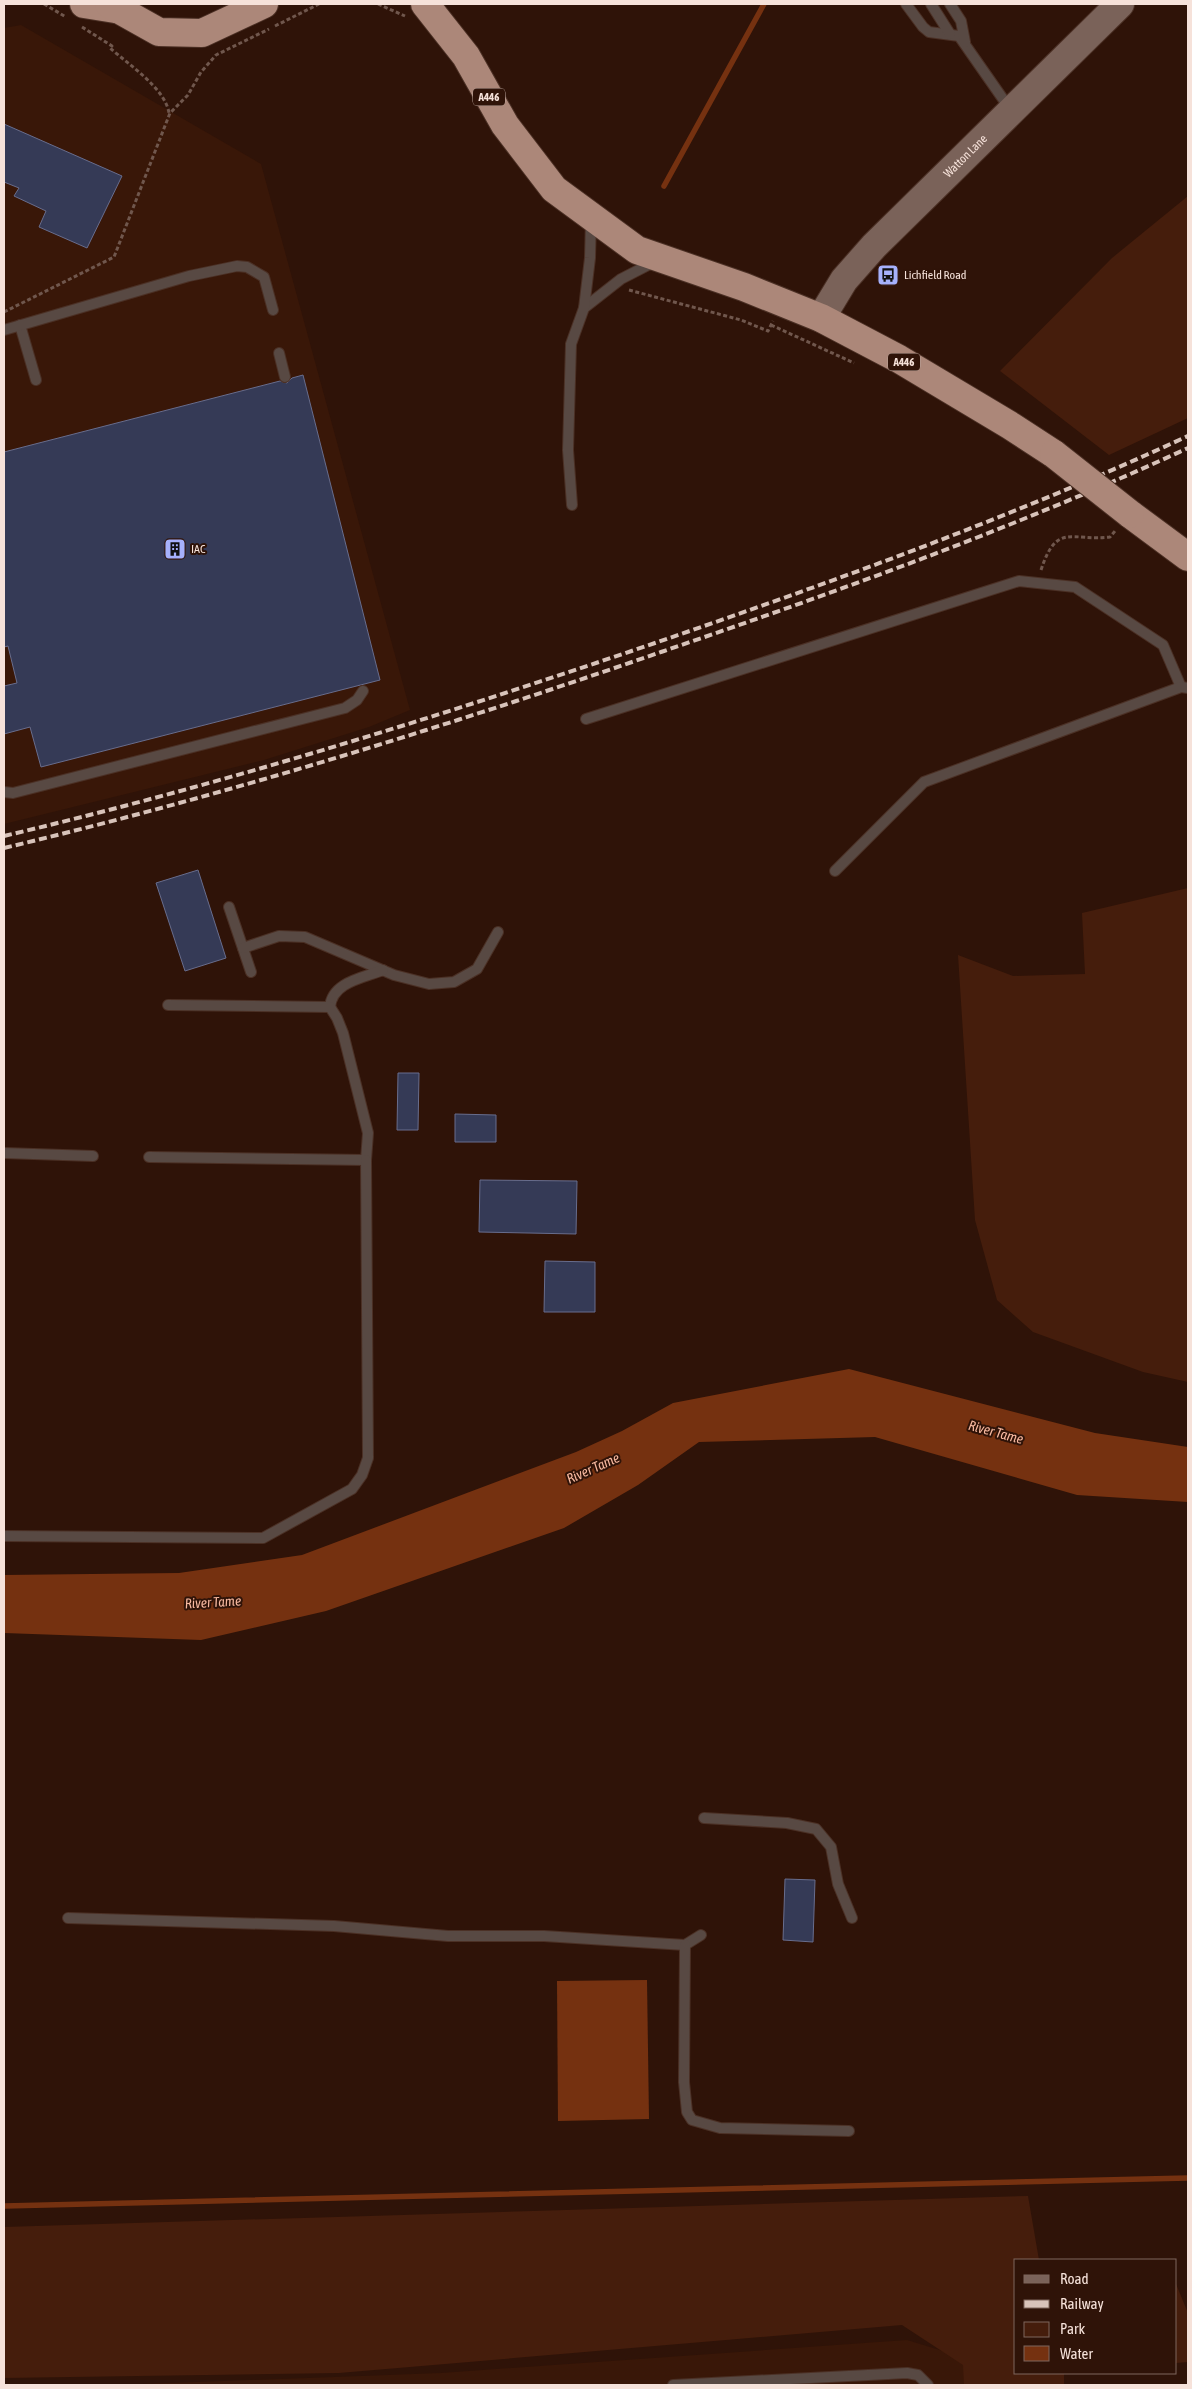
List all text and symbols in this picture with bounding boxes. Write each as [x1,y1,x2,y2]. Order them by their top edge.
road number: A446 [473,88,505,105]
street label: Watton Lane [941,132,990,180]
bus stop icon: Lichfield Road [876,263,900,287]
place label: Lichfield Road [904,268,967,282]
road number: A446 [888,354,920,371]
building icon: IAC [163,537,187,561]
place label: IAC [191,542,206,556]
water label: River Tame [967,1417,1025,1447]
water label: River Tame [564,1449,622,1487]
water label: River Tame [184,1593,242,1611]
legend [1014,2259,1177,2374]
text: Road [1060,2270,1089,2287]
text: Railway [1060,2295,1104,2312]
text: Park [1060,2320,1085,2337]
text: Water [1060,2345,1093,2362]

